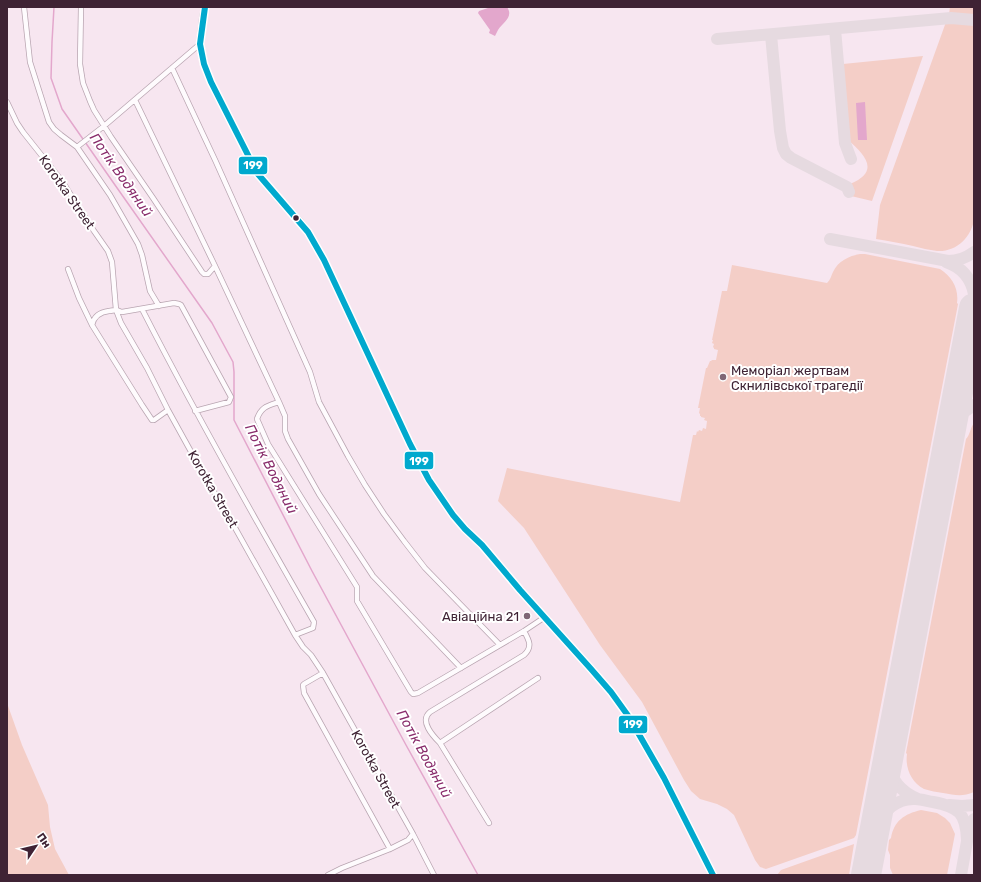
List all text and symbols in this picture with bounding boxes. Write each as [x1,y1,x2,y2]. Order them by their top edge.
water label: Потік Водяний [86,130,156,221]
street label: Korotka Street [36,152,98,232]
line badge: 199 [238,156,268,175]
text: 199 [243,159,263,172]
unlabelled marker [291,213,301,223]
place label: Меморіал жертвам Скнилівської трагедії [731,363,864,393]
marker: Меморіал жертвам Скнилівської трагедії [718,372,728,382]
water label: Потік Водяний [241,421,301,517]
street label: Korotka Street [185,448,241,530]
line badge: 199 [404,451,434,470]
text: 199 [409,455,429,468]
place label: Авіаційна 21 [442,609,519,624]
marker: Авіаційна 21 [522,611,532,621]
water label: Потік Водяний [393,707,455,802]
line badge: 199 [618,715,648,734]
text: 199 [623,718,643,731]
street label: Korotka Street [348,727,404,811]
north arrow [16,826,56,866]
text: Пн [34,831,53,851]

